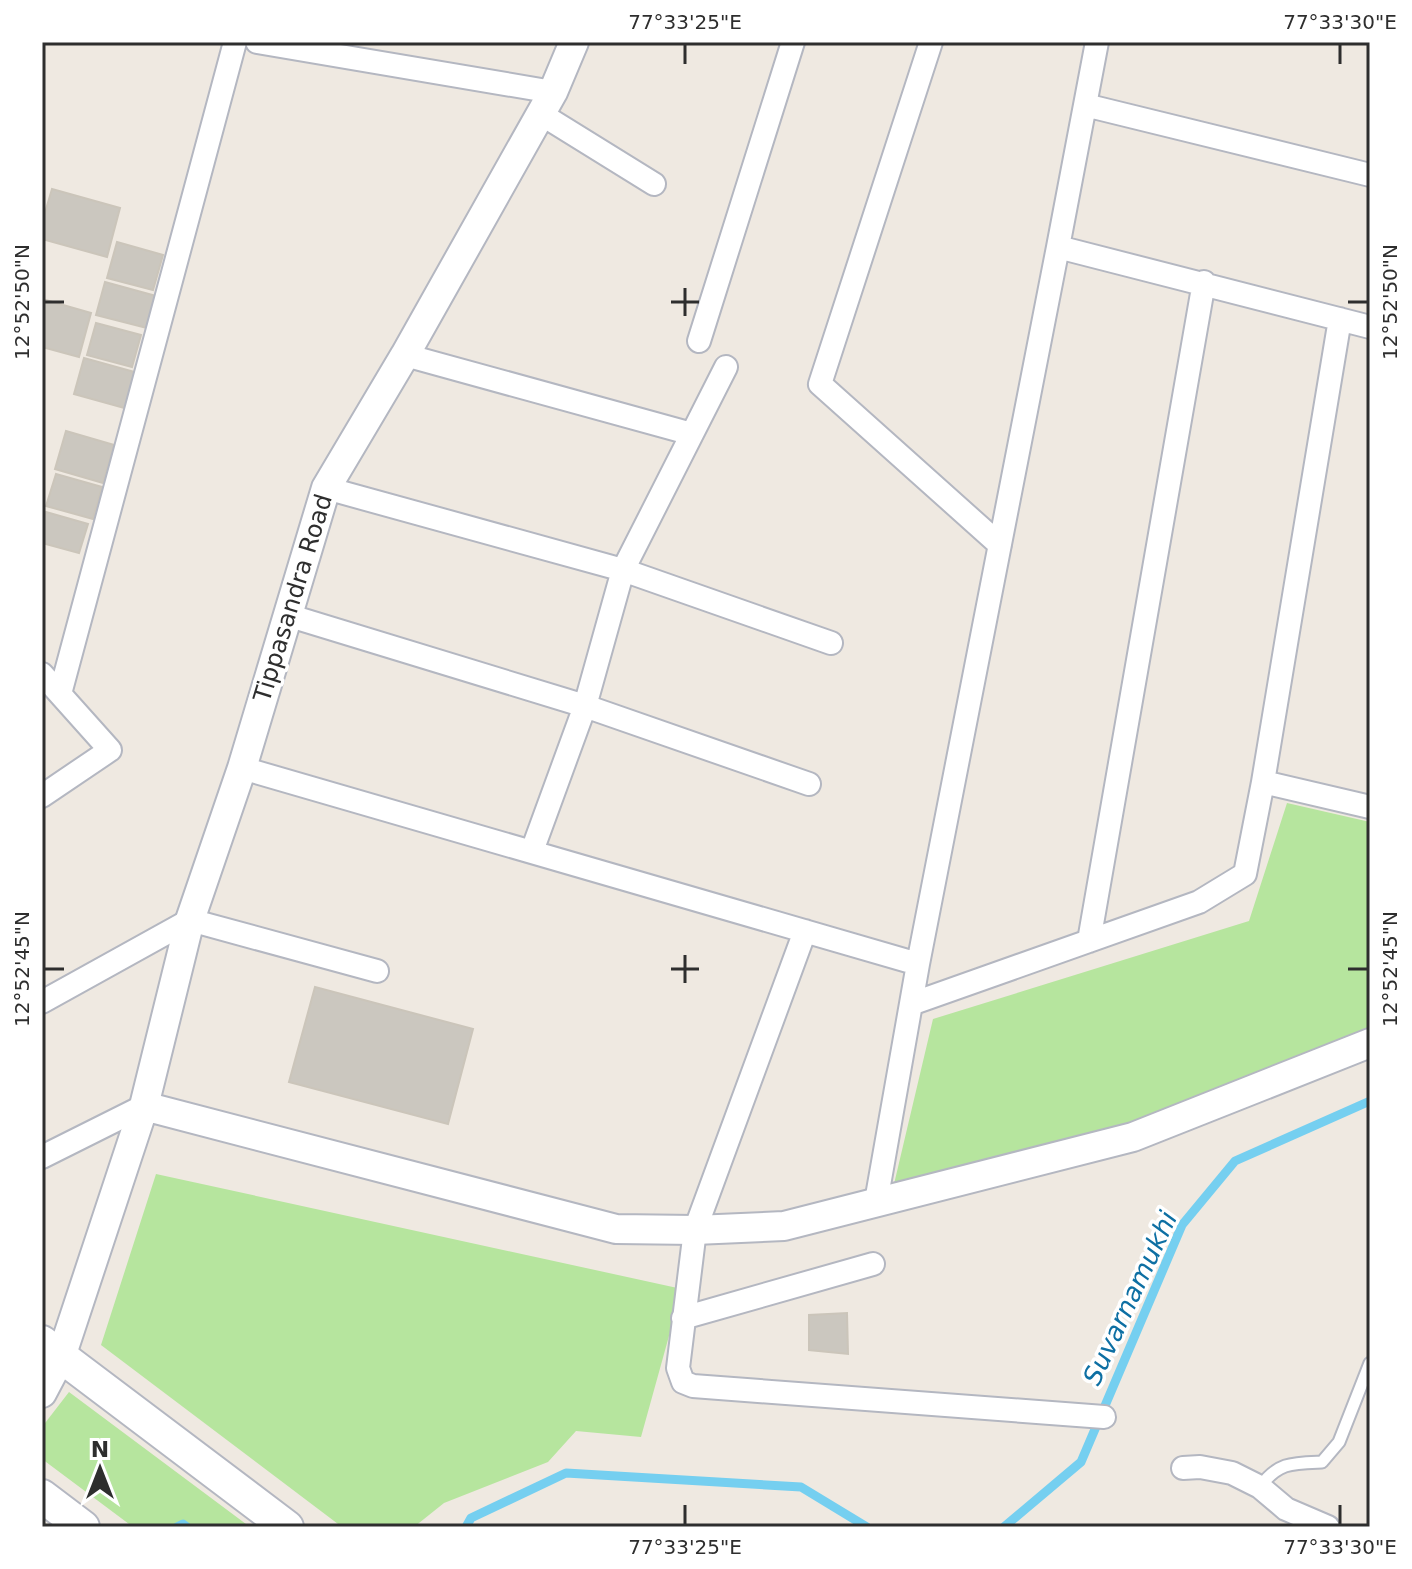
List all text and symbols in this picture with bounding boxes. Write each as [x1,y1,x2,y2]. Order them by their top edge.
text: 77°33'25"E [628,10,742,34]
text: 77°33'30"E [1283,10,1397,34]
text: 12°52'50"N [10,244,34,360]
text: 12°52'50"N [1378,244,1402,360]
street label: Tippasandra Road [248,491,338,706]
text: 12°52'45"N [10,911,34,1027]
text: 12°52'45"N [1378,911,1402,1027]
water label: Suvarnamukhi [1077,1206,1184,1390]
north arrow [60,1429,140,1509]
text: N [91,1437,109,1462]
text: 77°33'25"E [628,1535,742,1559]
text: 77°33'30"E [1283,1535,1397,1559]

